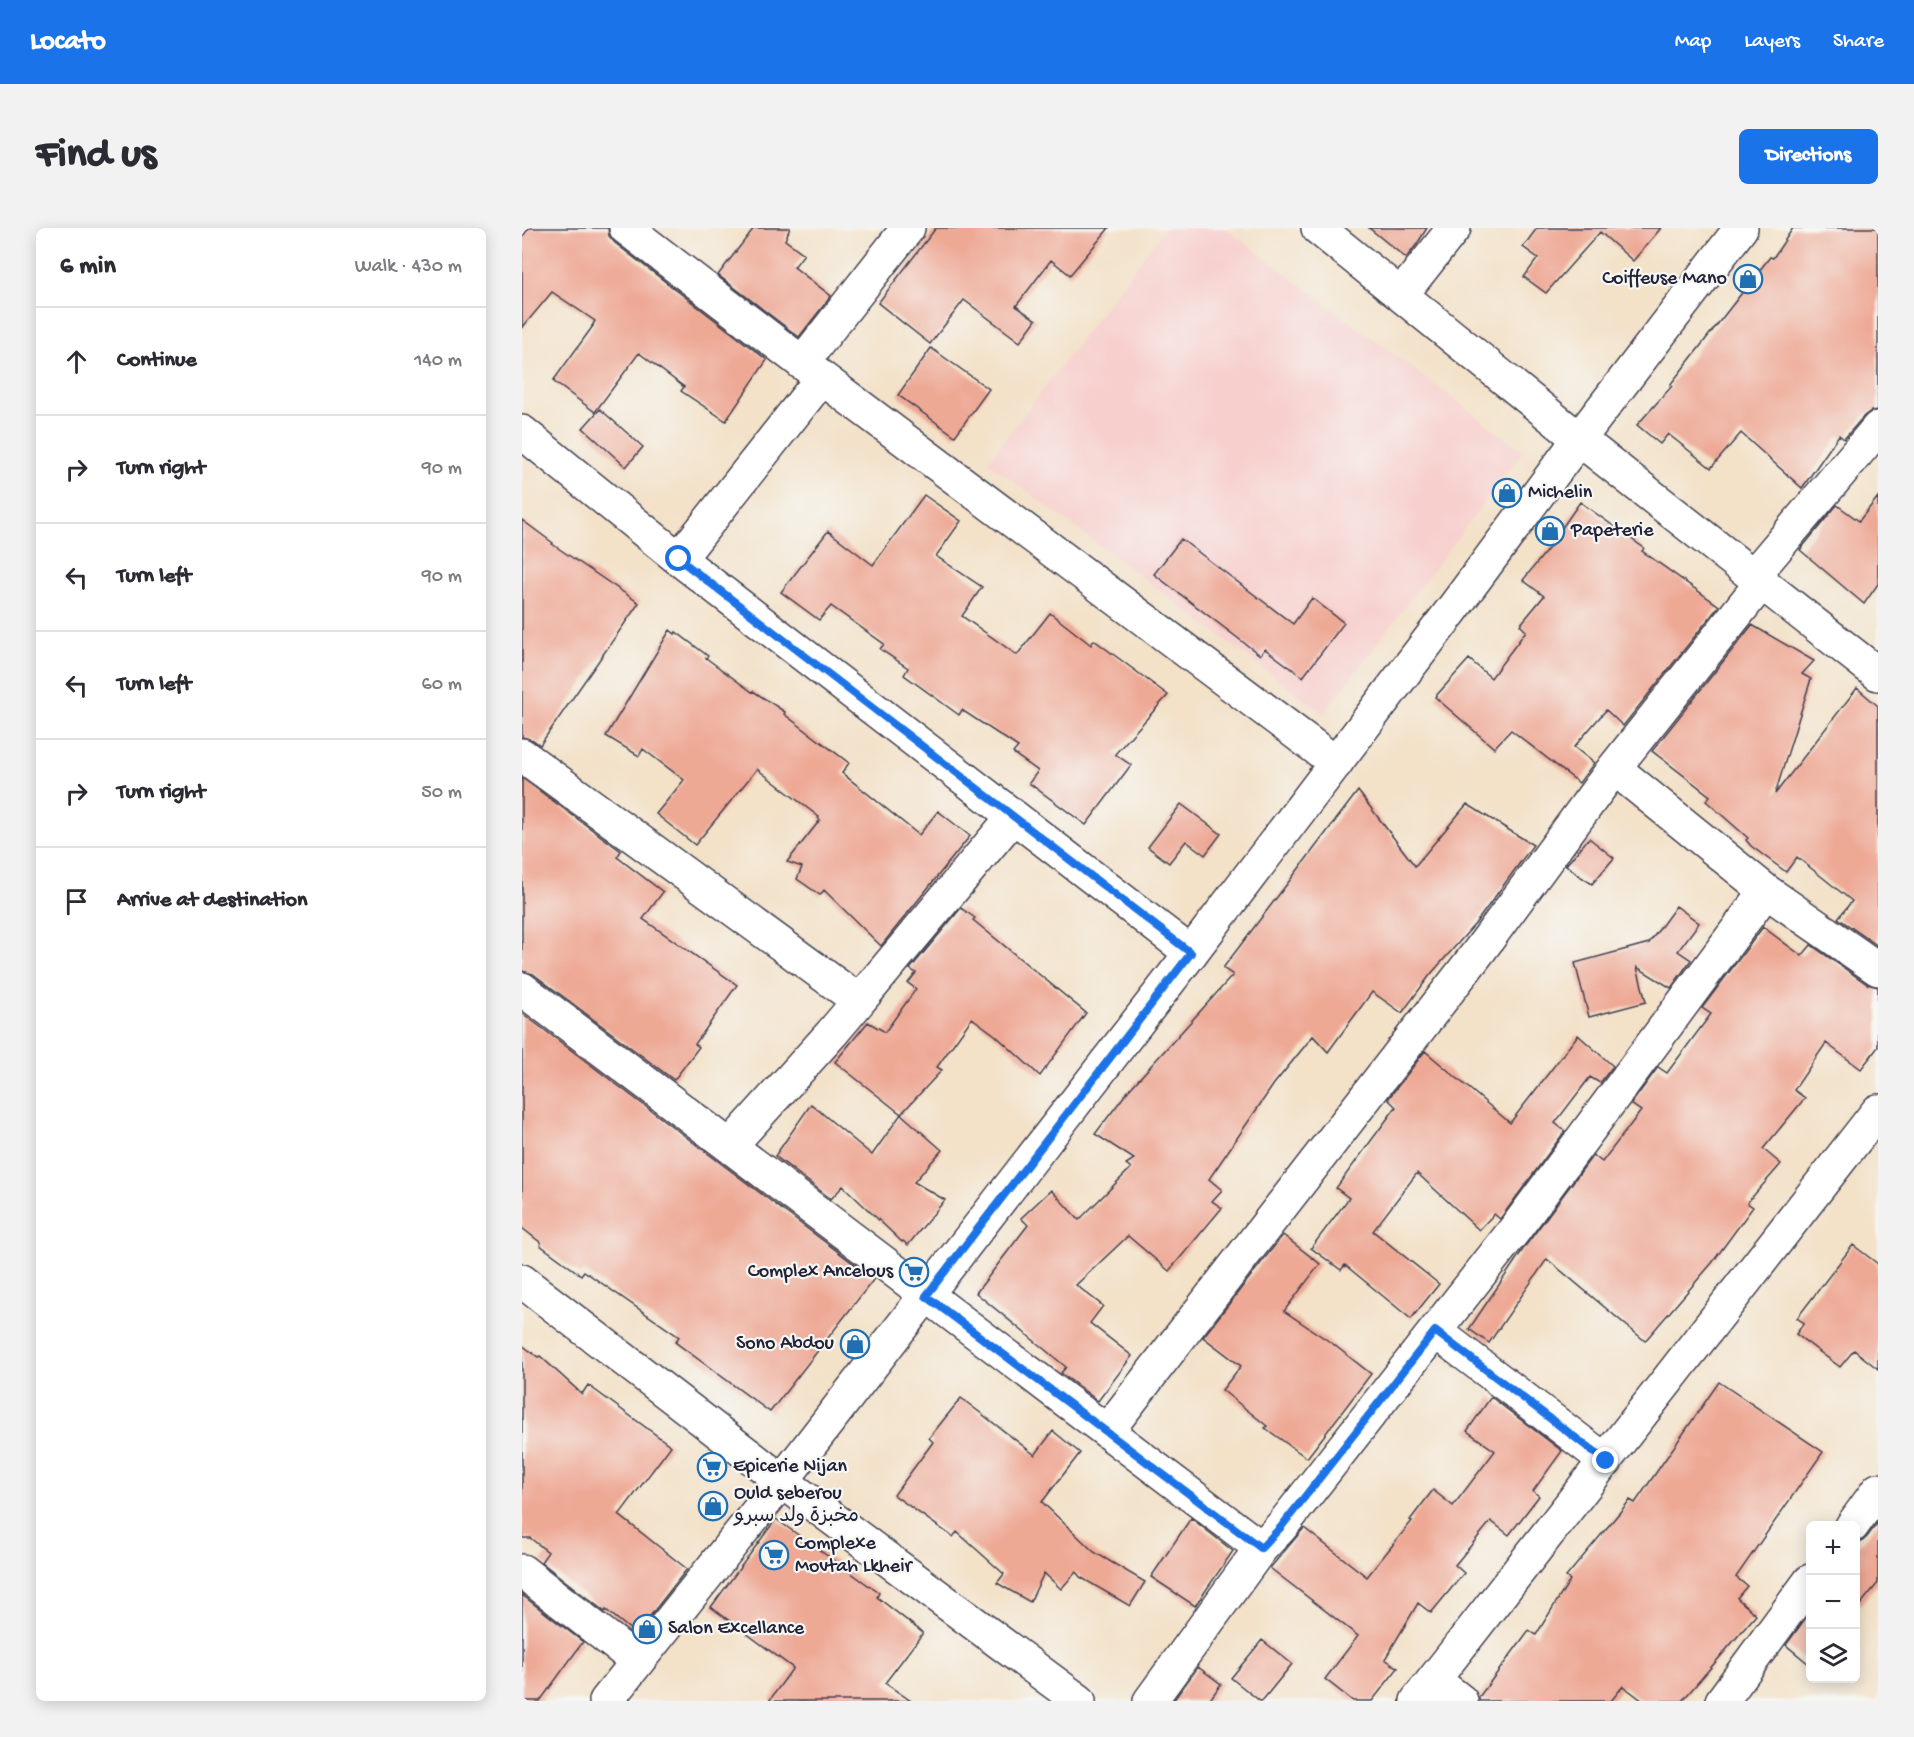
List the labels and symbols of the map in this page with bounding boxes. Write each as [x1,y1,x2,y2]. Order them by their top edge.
shop icon: Coiffeuse Mano [1732,263,1764,295]
place label: Coiffeuse Mano [1602,268,1727,291]
shop icon: Michelin [1491,477,1523,509]
place label: Michelin [1528,482,1593,505]
shop icon: Papeterie [1534,515,1566,547]
place label: Papeterie [1570,520,1654,543]
route start [665,545,691,571]
supermarket icon: Complex Ancelous [898,1256,930,1288]
place label: Complex Ancelous [748,1261,894,1284]
shop icon: Sono Abdou [839,1328,871,1360]
place label: Sono Abdou [736,1333,835,1356]
route end [1592,1447,1618,1473]
supermarket icon: Epicerie Nijan [696,1451,728,1483]
place label: Epicerie Nijan [733,1456,848,1479]
place label: Ould seberou مخبزة ولد سبرو [733,1483,859,1529]
shop icon: Ould seberou مخبزة ولد سبرو [697,1490,729,1522]
place label: Complexe Movtah Lkheir [795,1533,913,1579]
supermarket icon: Complexe Movtah Lkheir [758,1539,790,1571]
shop icon: Salon Excellance [631,1613,663,1645]
place label: Salon Excellance [668,1618,805,1641]

